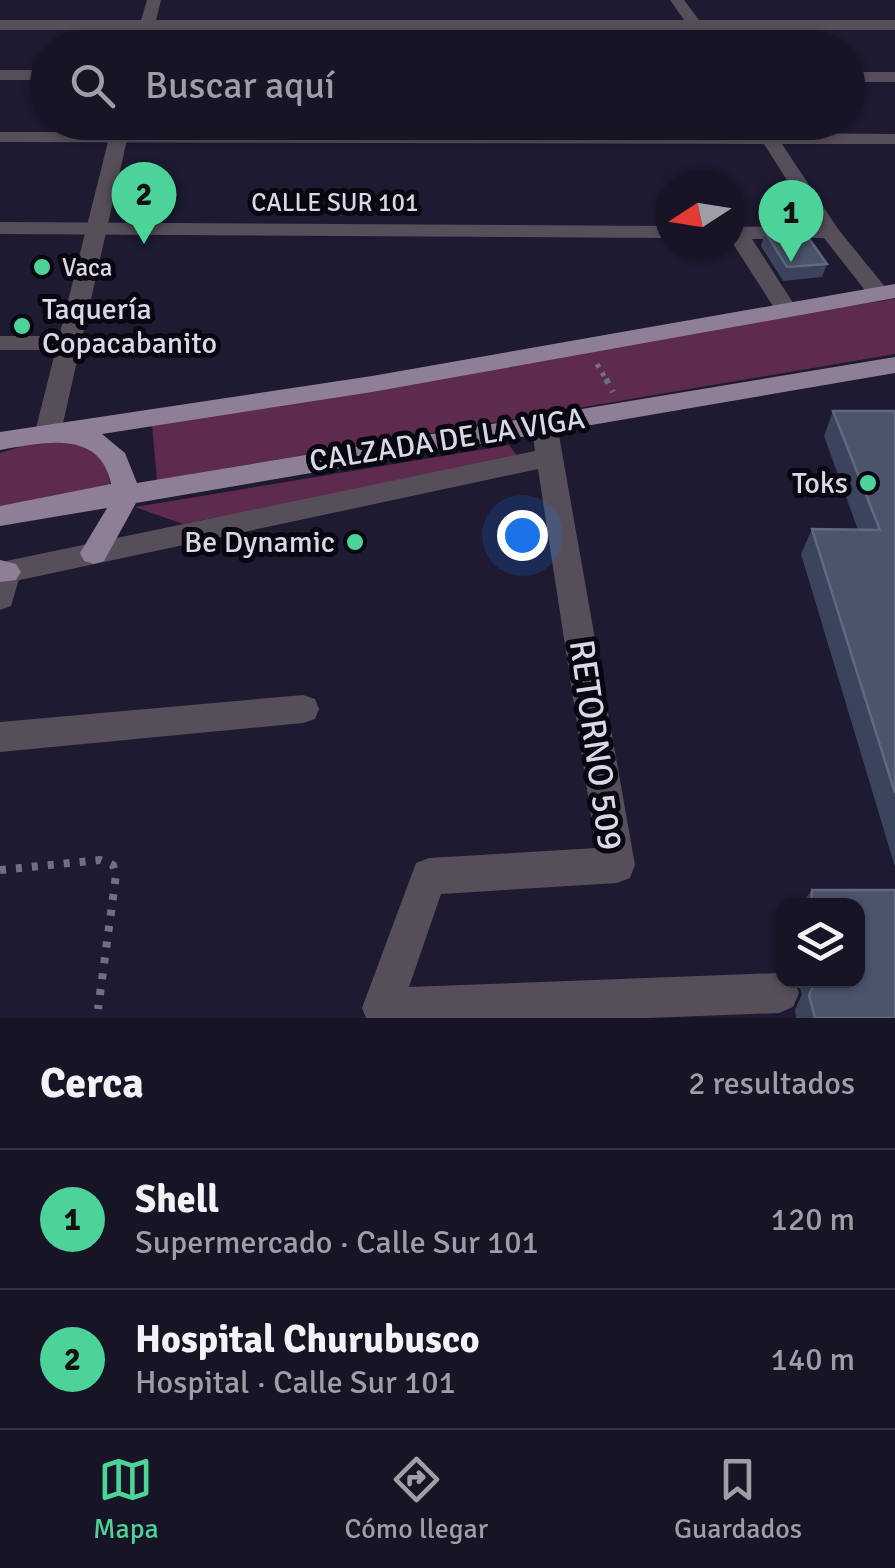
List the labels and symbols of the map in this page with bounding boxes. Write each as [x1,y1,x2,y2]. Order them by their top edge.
pin: 2 [112,162,176,244]
north arrow [655,170,745,260]
pin: 1 [758,180,824,262]
street label: CALLE SUR 101 [251,187,419,218]
place label: Vaca [62,252,112,283]
marker: Vaca [31,256,53,278]
place label: Taquería Copacabanito [42,291,217,362]
marker: Taquería Copacabanito [11,315,33,337]
street label: CALZADA DE LA VIGA [307,400,587,480]
place label: Toks [792,465,848,502]
marker: Toks [857,472,879,494]
your location [497,510,548,561]
place label: Be Dynamic [184,524,335,561]
marker: Be Dynamic [344,531,366,553]
street label: RETORNO 509 [560,637,632,853]

